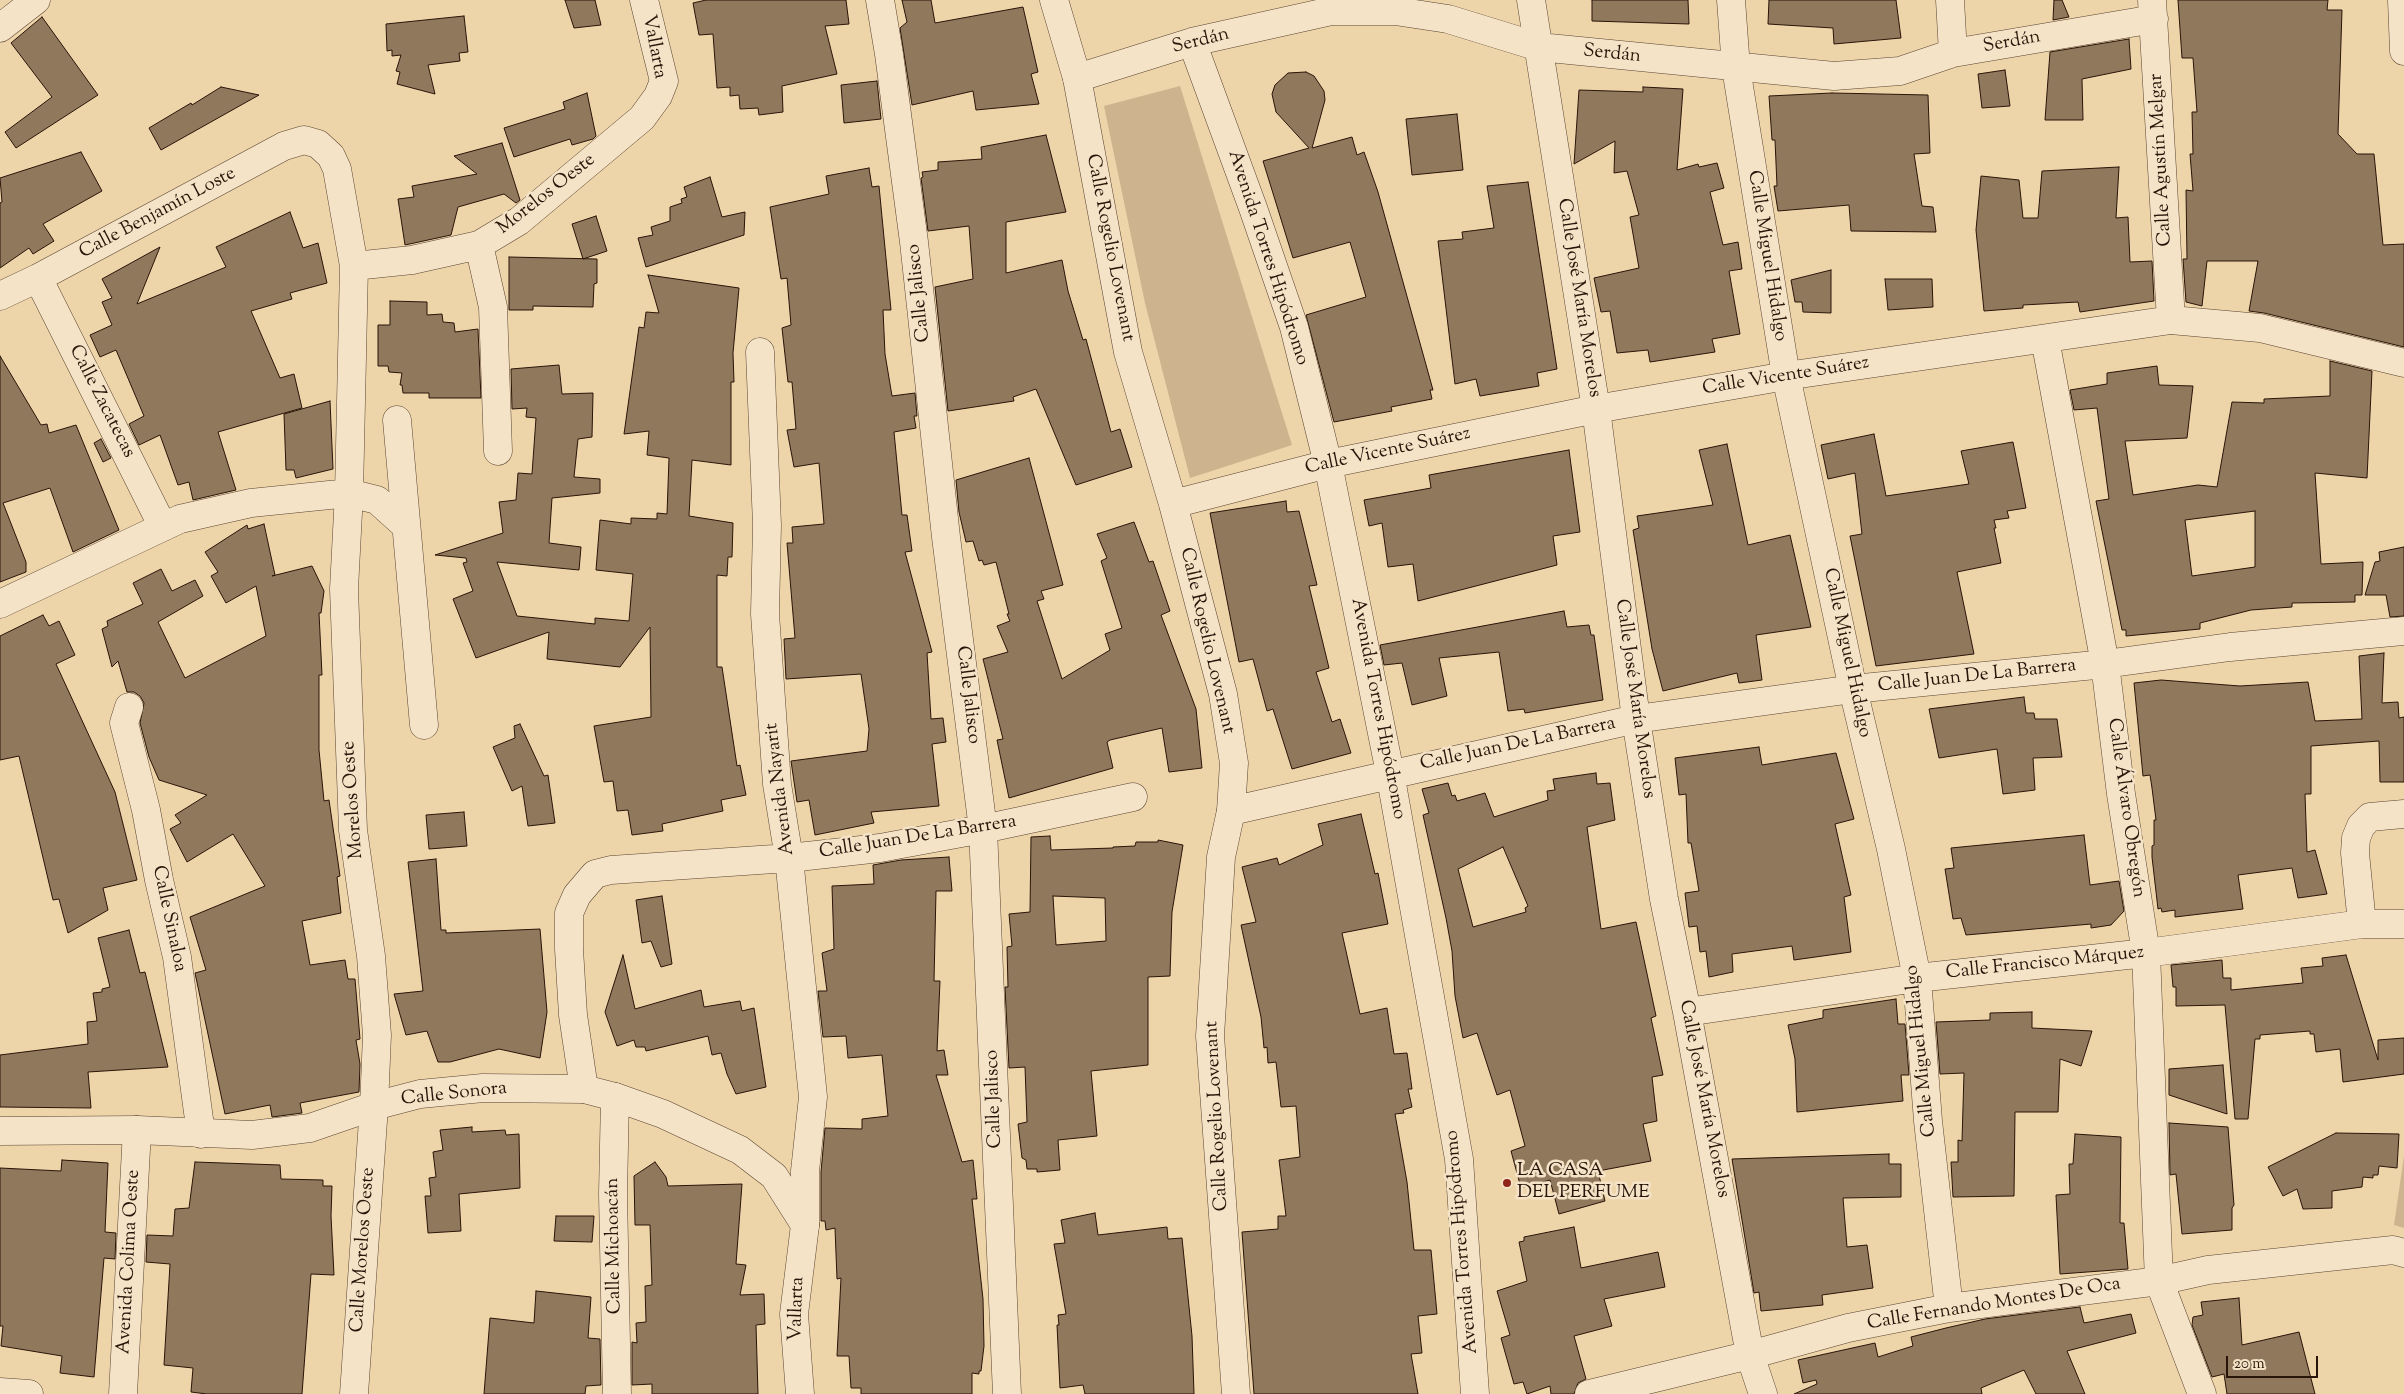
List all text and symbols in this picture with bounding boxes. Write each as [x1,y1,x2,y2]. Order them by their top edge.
street label: Vallarta [636,13,670,81]
street label: Serdán [1170,24,1232,60]
street label: Serdán [1981,27,2043,59]
street label: Serdán [1582,41,1642,69]
street label: Calle Agustín Melgar [2146,73,2178,247]
street label: Avenida Torres Hipódromo [1221,148,1313,368]
street label: Morelos Oeste [493,150,601,240]
street label: Calle Rogelio Lovenant [1080,152,1138,344]
street label: Calle Benjamín Loste [76,163,240,265]
street label: Calle Miguel Hidalgo [1741,169,1791,343]
street label: Calle José María Morelos [1551,197,1605,399]
street label: Calle Jalisco [904,243,936,343]
street label: Calle Zacatecas [63,342,139,462]
street label: Calle Vicente Suárez [1701,353,1871,401]
street label: Calle Vicente Suárez [1303,423,1473,481]
street label: Calle Rogelio Lovenant [1173,546,1239,736]
street label: Calle Miguel Hidalgo [1817,566,1875,740]
street label: Avenida Torres Hipódromo [1344,597,1410,821]
street label: Calle José María Morelos [1609,598,1659,800]
street label: Calle Jalisco [950,645,984,745]
street label: Calle Juan De La Barrera [1877,655,2077,699]
street label: Calle Juan De La Barrera [1418,713,1618,777]
street label: Calle Álvaro Obregón [2101,717,2149,899]
street label: Avenida Nayarit [762,722,800,856]
street label: Morelos Oeste [338,740,370,860]
street label: Calle Juan De La Barrera [818,811,1018,865]
street label: Calle Sinaloa [146,864,190,974]
street label: Calle Francisco Márquez [1945,942,2145,986]
street label: Calle Miguel Hidalgo [1902,964,1942,1138]
street label: Calle José María Morelos [1673,998,1733,1200]
street label: Calle Rogelio Lovenant [1202,1020,1234,1212]
street label: Calle Jalisco [982,1049,1008,1149]
street label: Calle Sonora [400,1078,508,1112]
street label: Avenida Torres Hipódromo [1442,1129,1484,1355]
place label: LA CASA DEL PERFUME [1517,1161,1650,1205]
street label: Calle Morelos Oeste [347,1167,381,1333]
street label: Avenida Colima Oeste [114,1169,146,1355]
street label: Calle Michoacán [602,1177,628,1315]
marker: LA CASA DEL PERFUME [1501,1177,1513,1189]
street label: Calle Fernando Montes De Oca [1866,1274,2122,1336]
street label: Vallarta [785,1276,811,1342]
scale bar [2229,1346,2322,1378]
text: 20 m [2234,1354,2265,1375]

